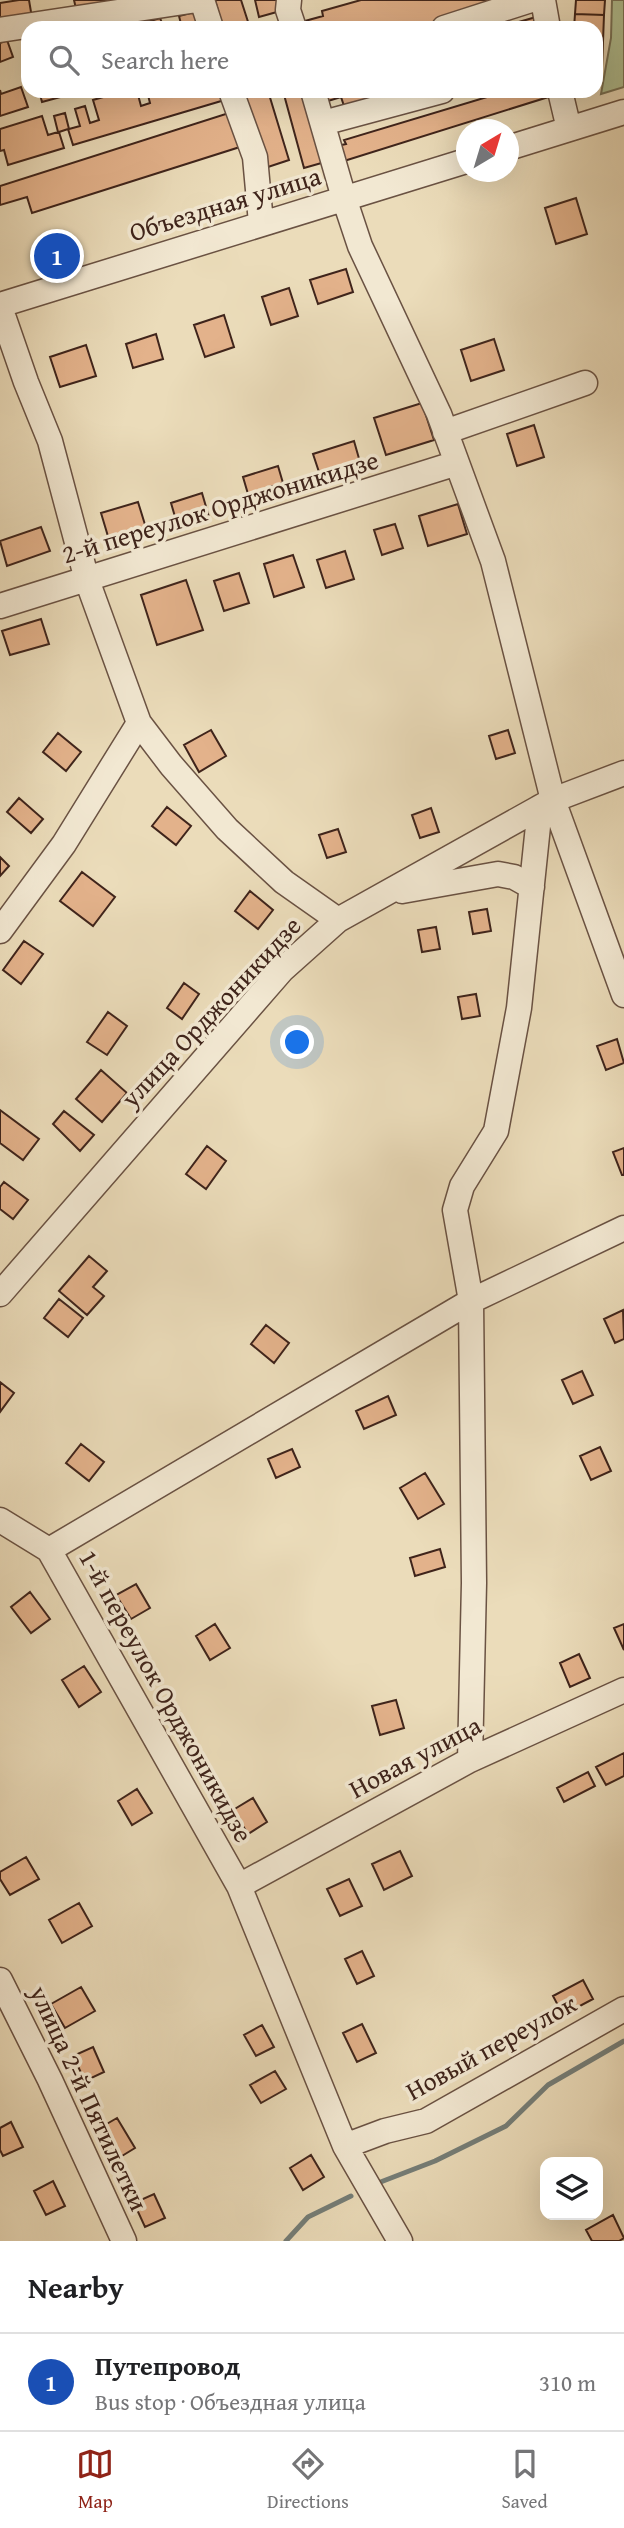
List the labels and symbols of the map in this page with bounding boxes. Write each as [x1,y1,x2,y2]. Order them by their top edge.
north arrow [456,119,519,182]
street label: Объездная улица [124,156,326,251]
pin: 1 [34,230,80,282]
street label: 2-й переулок Орджоникидзе [57,440,383,573]
street label: улица Орджоникидзе [111,907,310,1117]
your location [280,1025,314,1059]
street label: 1-й переулок Орджоникидзе [70,1542,263,1849]
street label: Новая улица [342,1705,488,1808]
street label: улица 2-й Пятилетки [20,1978,159,2217]
street label: Новый переулок [398,1983,584,2110]

